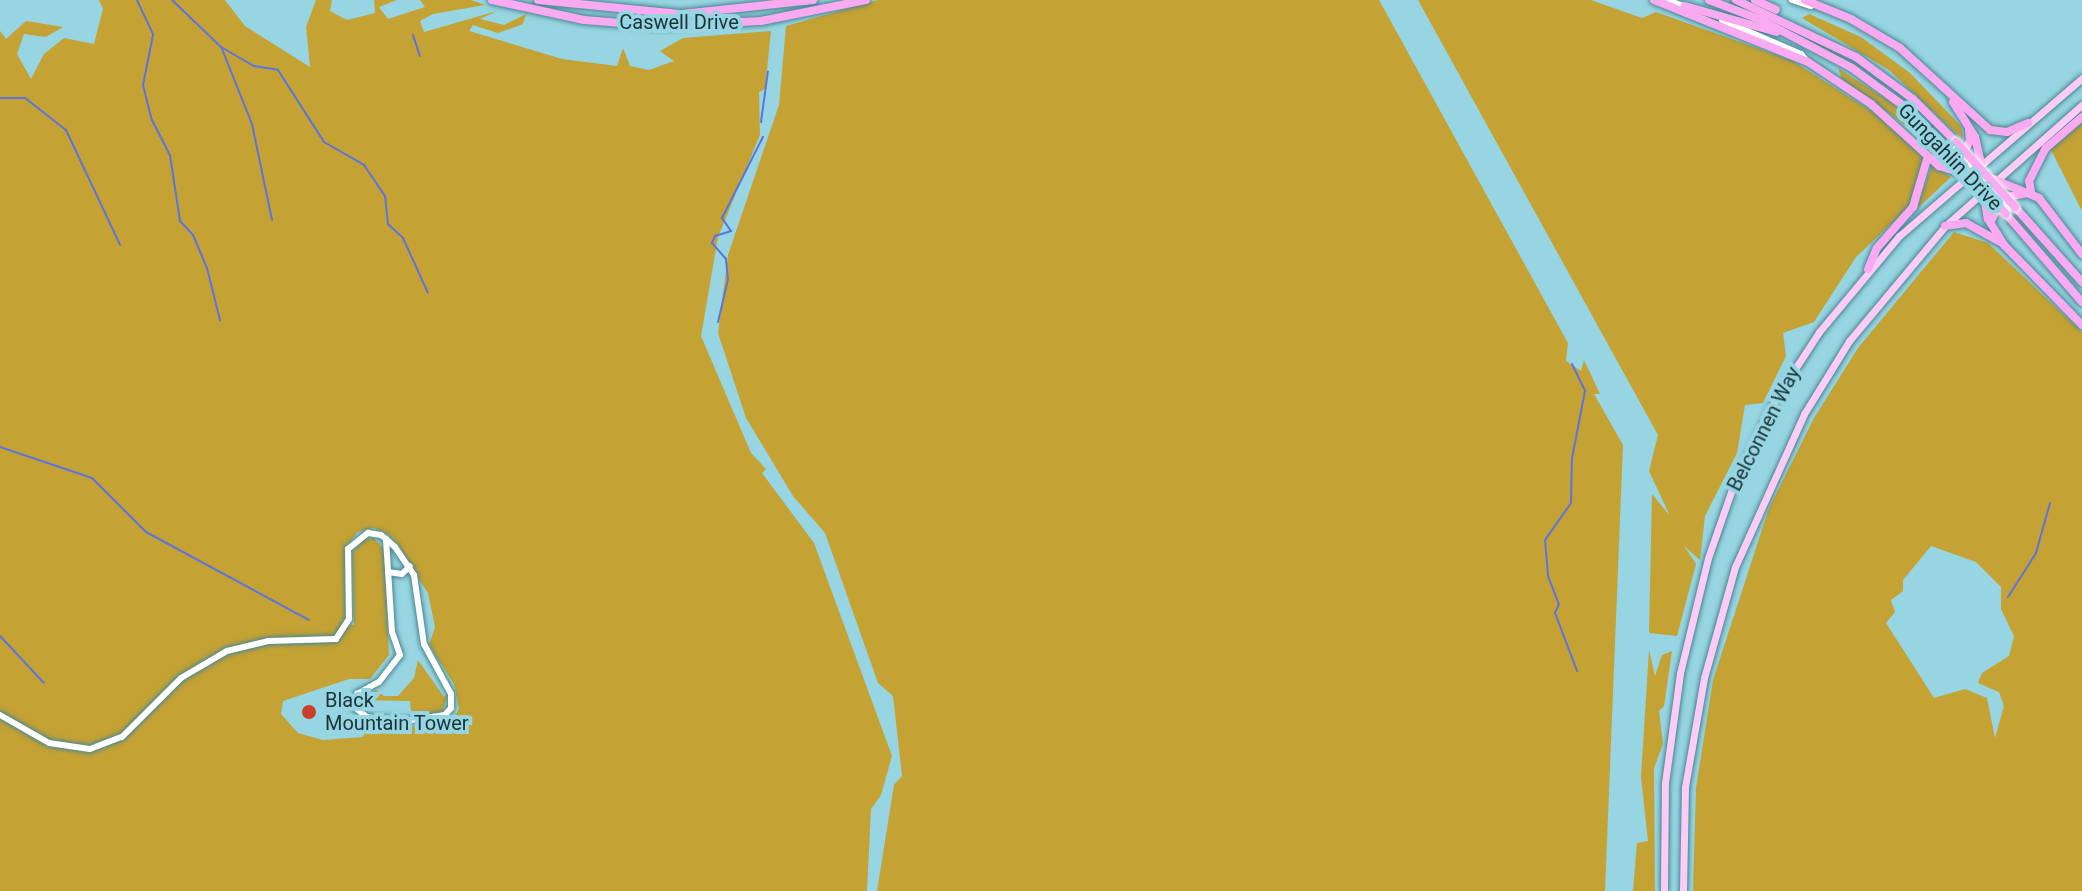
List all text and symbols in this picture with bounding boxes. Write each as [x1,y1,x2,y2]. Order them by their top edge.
street label: Caswell Drive [619,10,739,34]
street label: Gungahlin Drive [1893,98,2007,216]
street label: Belconnen Way [1722,363,1806,495]
place label: Black Mountain Tower [325,688,469,735]
marker: Black Mountain Tower [300,703,318,721]

